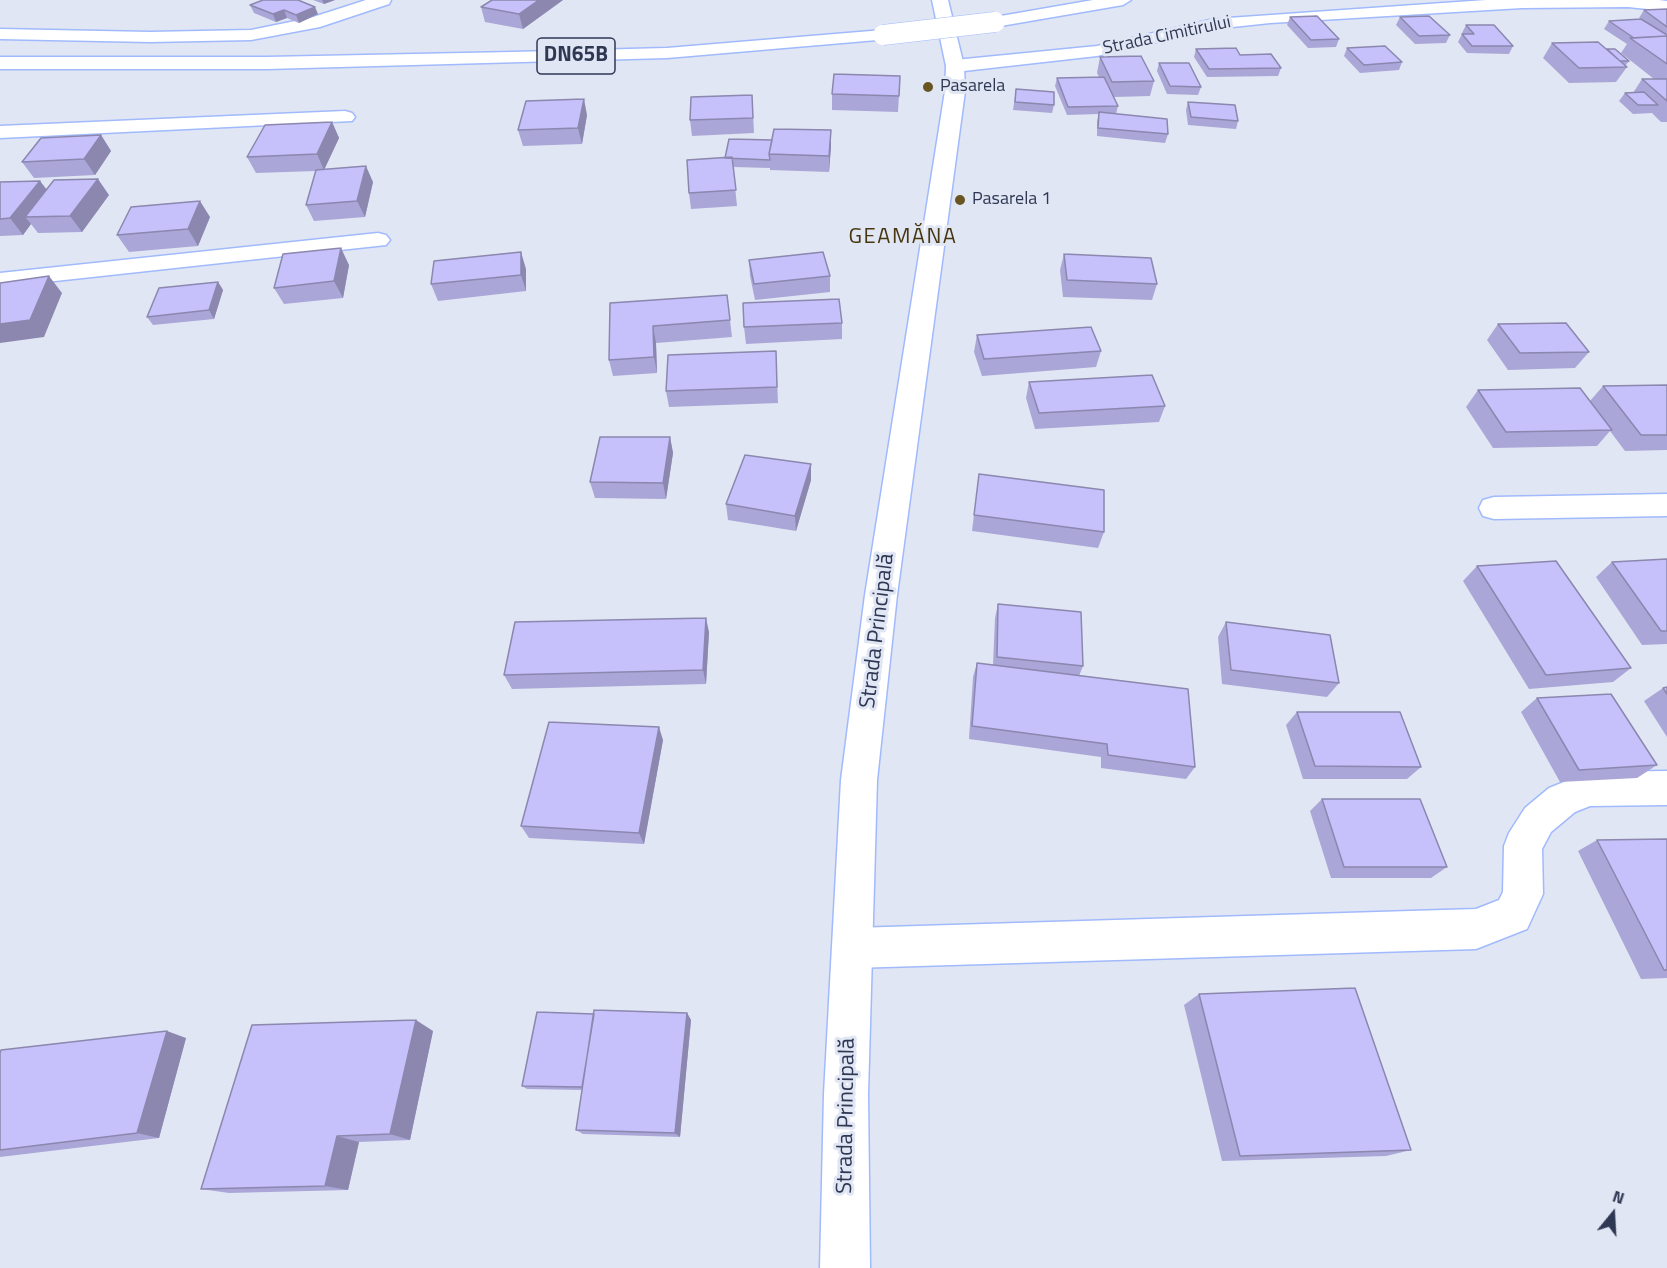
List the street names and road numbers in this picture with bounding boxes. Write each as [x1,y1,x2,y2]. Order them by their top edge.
street label: Strada Cimitirului [1101,12,1233,60]
road number: DN65B [537,38,615,74]
street label: Strada Principală [855,552,901,710]
street label: Strada Principală [832,1038,862,1194]

